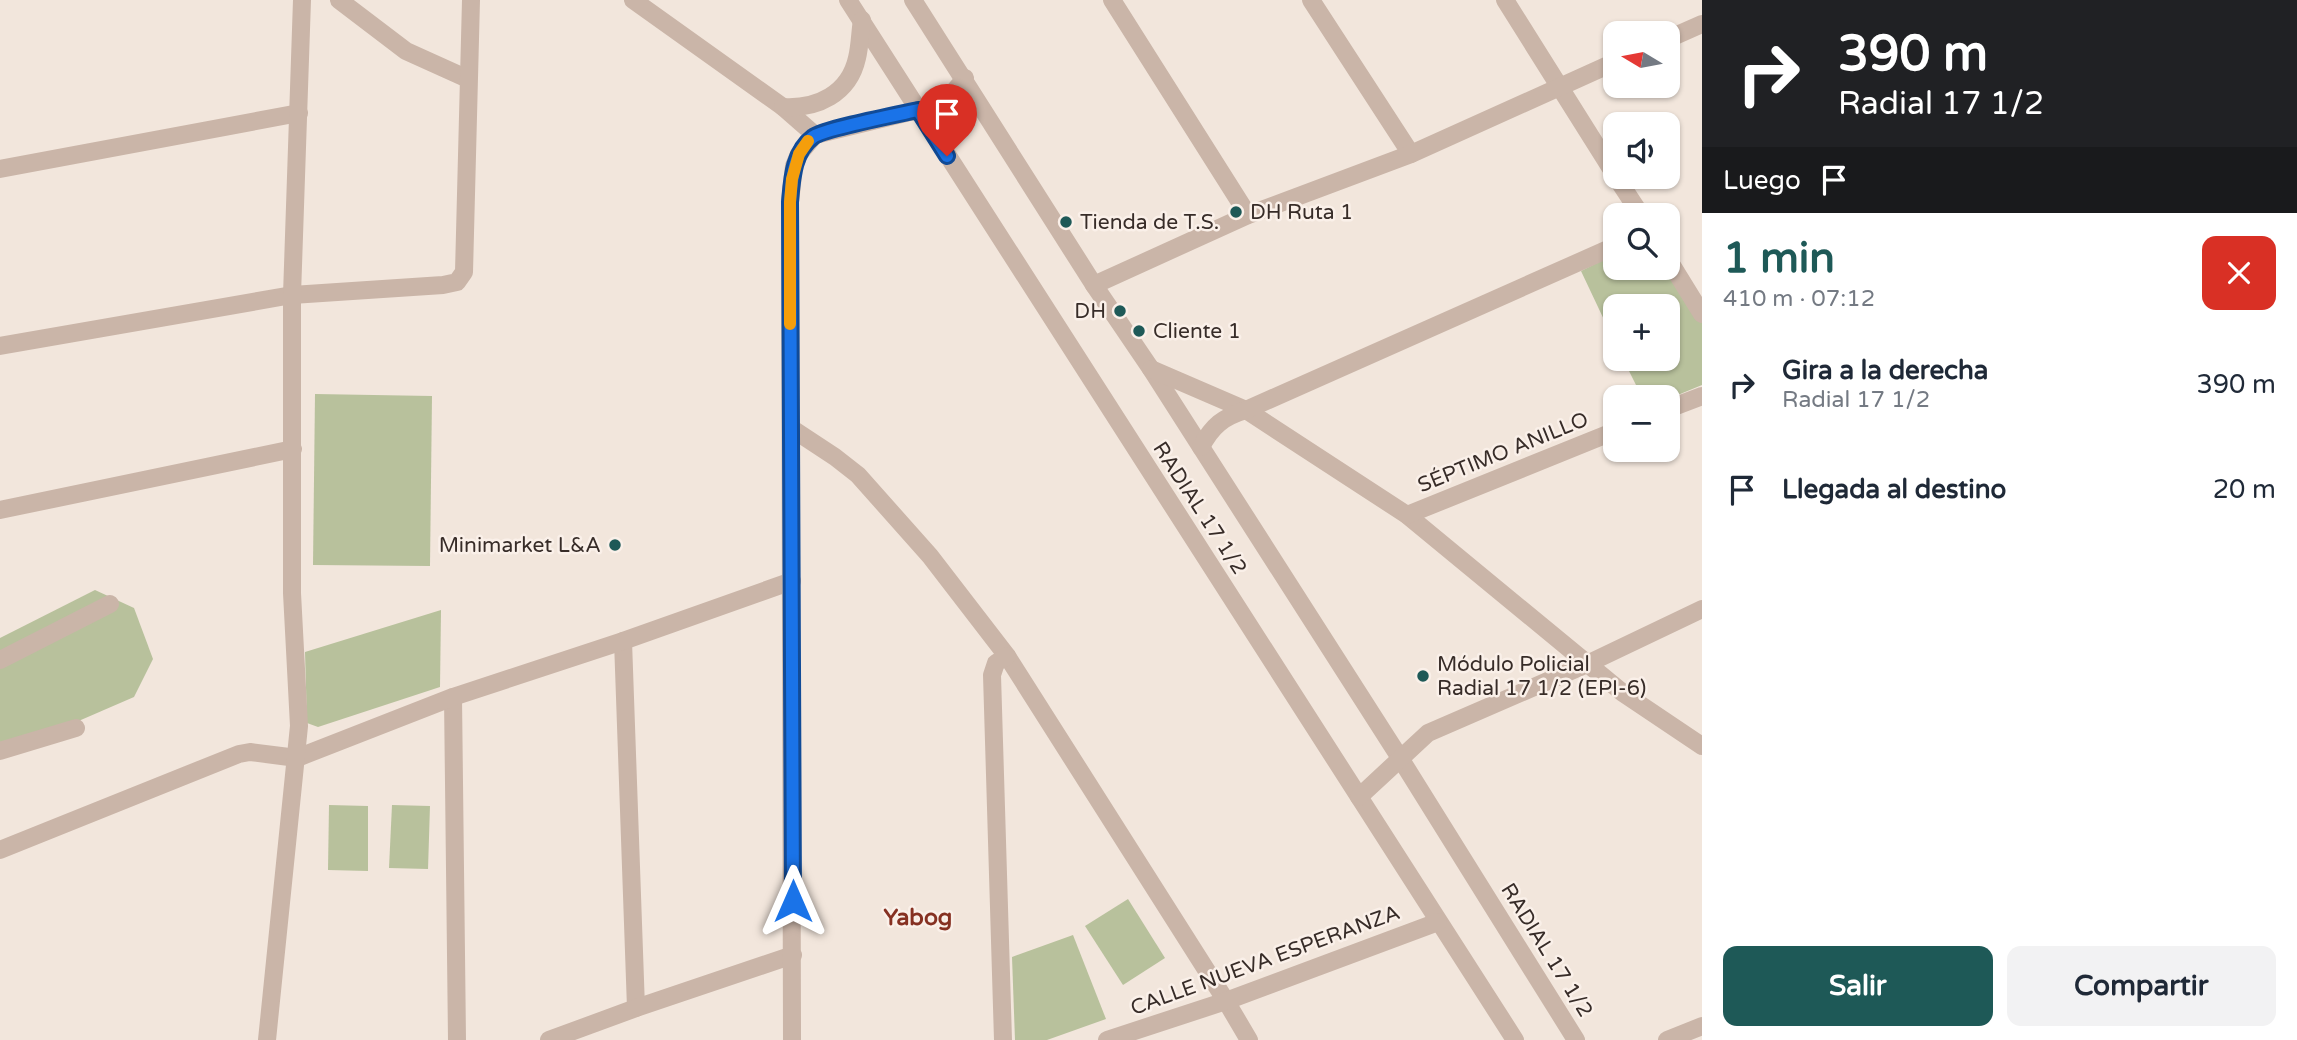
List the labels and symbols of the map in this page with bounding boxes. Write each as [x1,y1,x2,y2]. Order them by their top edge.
north arrow [1603,21,1680,98]
pin [917,84,977,156]
place label: DH Ruta 1 [1250,200,1353,225]
marker: DH Ruta 1 [1228,204,1244,220]
place label: Tienda de T.S. [1080,210,1219,235]
marker: Tienda de T.S. [1058,214,1074,230]
place label: DH [1074,299,1106,324]
marker: DH [1112,303,1128,319]
place label: Cliente 1 [1153,319,1241,344]
marker: Cliente 1 [1131,323,1147,339]
street label: SÉPTIMO ANILLO [1414,407,1592,498]
street label: RADIAL 17 1/2 [1147,437,1252,579]
place label: Minimarket L&A [439,533,601,558]
marker: Minimarket L&A [607,537,623,553]
place label: Módulo Policial Radial 17 1/2 (EPI-6) [1437,652,1646,701]
marker: Módulo Policial Radial 17 1/2 (EPI-6) [1415,668,1431,684]
position arrow [756,864,830,938]
street label: RADIAL 17 1/2 [1495,879,1598,1022]
street label: CALLE NUEVA ESPERANZA [1127,900,1403,1021]
district label: Yabog [884,904,952,932]

